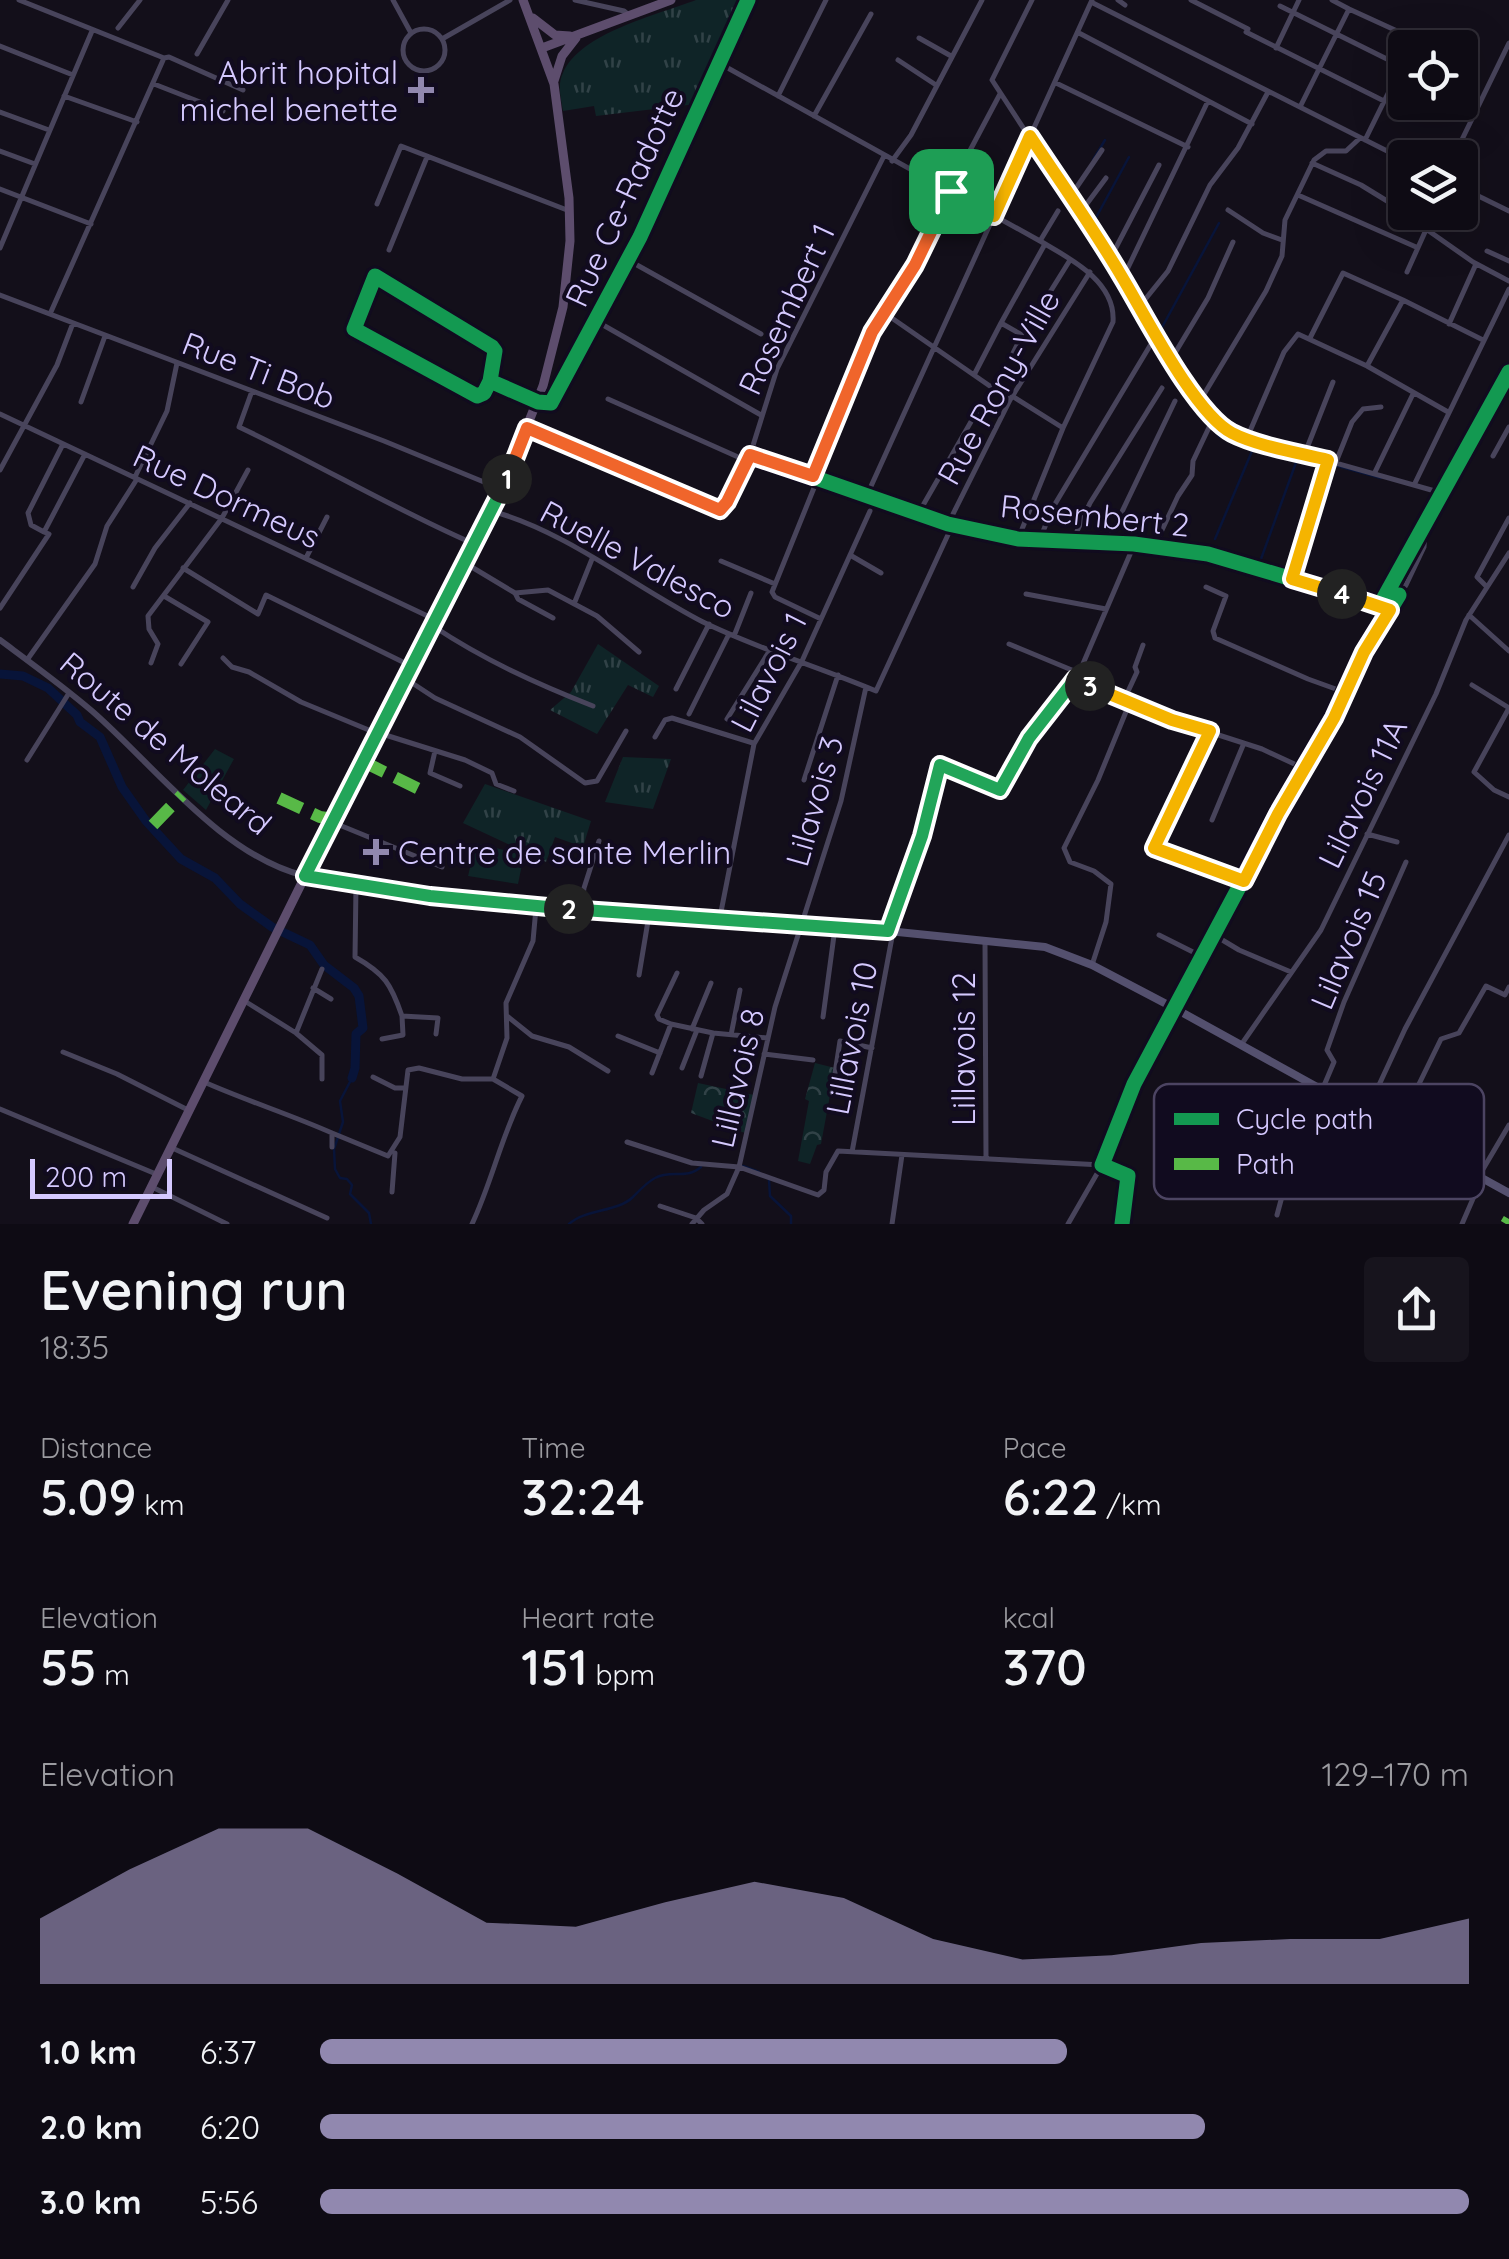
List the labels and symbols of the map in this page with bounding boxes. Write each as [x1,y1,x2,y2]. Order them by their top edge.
place label: Abrit hopital michel benette [179,52,398,129]
marker: Abrit hopital michel benette [408,77,434,103]
street label: Rue Ce-Radotte [556,81,692,313]
pin [909,149,994,234]
street label: Rosembert 1 [729,217,843,401]
street label: Rue Rony-Ville [928,283,1068,491]
street label: Rue Ti Bob [177,323,341,417]
street label: Rue Dormeus [127,435,327,557]
pin: 1 [482,454,532,504]
street label: Rosembert 2 [998,485,1192,545]
street label: Ruelle Valesco [534,491,742,627]
pin: 4 [1317,569,1367,619]
street label: Lilavois 1 [721,606,815,738]
street label: Route de Moleard [52,643,280,843]
pin: 3 [1065,661,1115,711]
street label: Lilavois 11A [1309,712,1415,874]
street label: Lilavois 3 [776,731,852,871]
place label: Centre de sante Merlin [398,832,731,872]
marker: Centre de sante Merlin [363,839,389,865]
street label: Lilavois 15 [1301,865,1395,1015]
pin: 2 [544,884,594,934]
street label: Lillavois 10 [817,958,885,1118]
street label: Lillavois 12 [943,972,983,1126]
street label: Lillavois 8 [702,1005,772,1151]
legend [1154,1084,1484,1199]
text: Cycle path [1236,1101,1374,1136]
text: Path [1236,1146,1295,1181]
scale bar [30,1154,172,1198]

